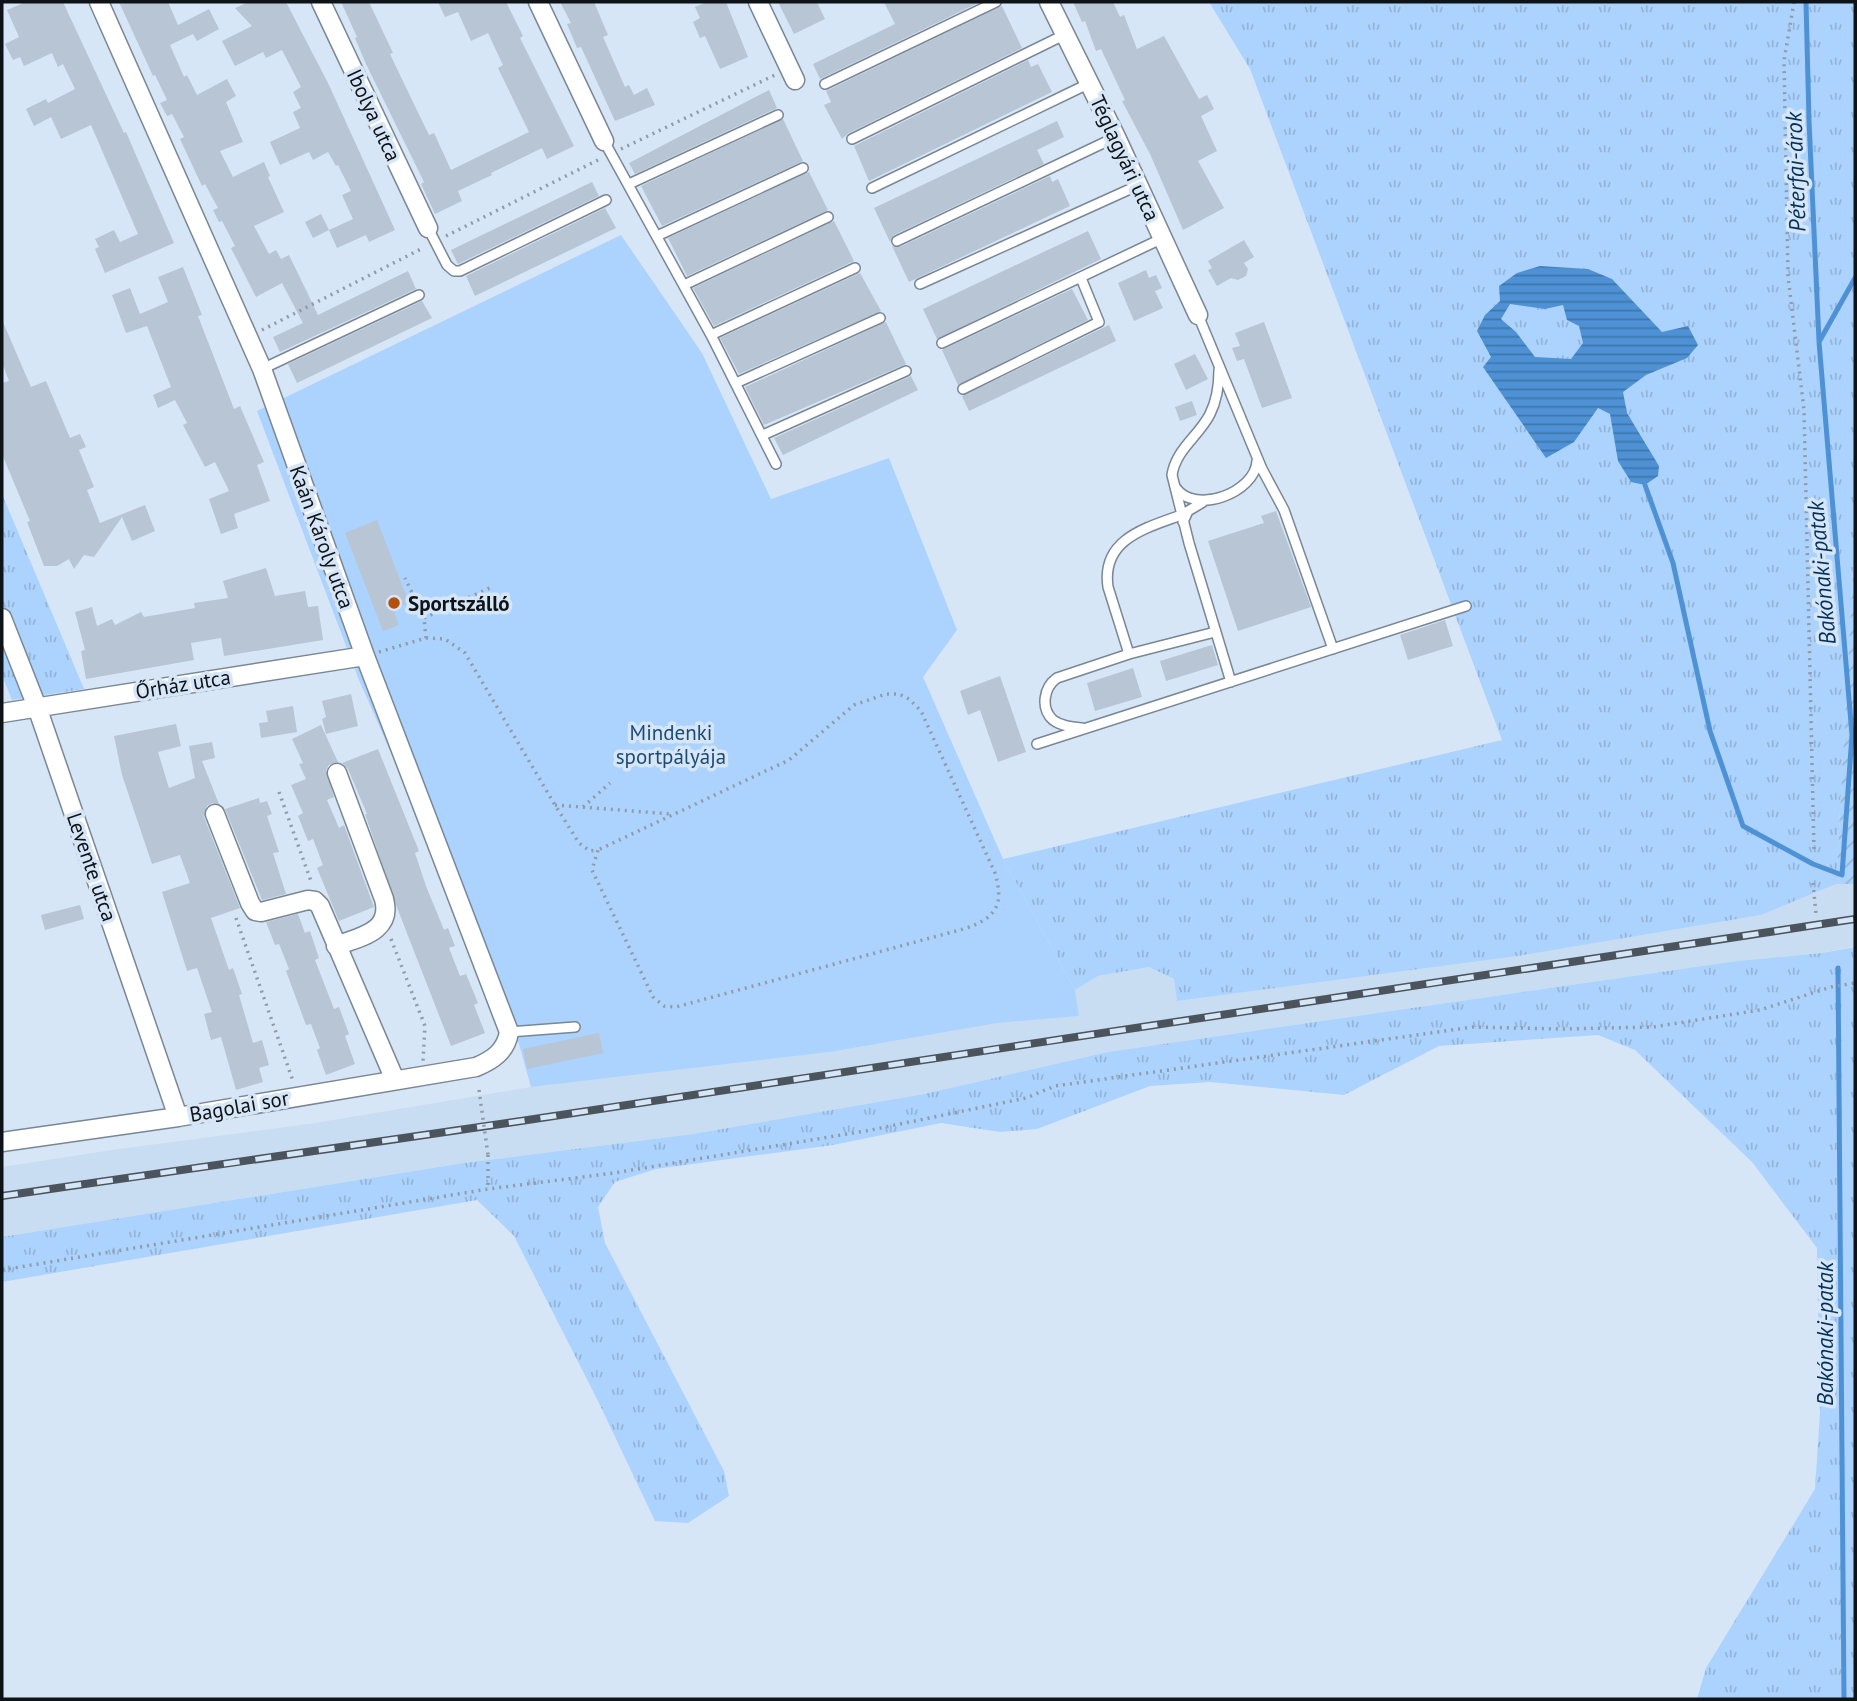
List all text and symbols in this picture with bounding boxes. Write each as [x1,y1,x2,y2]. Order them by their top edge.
street label: Ibolya utca [341,65,407,165]
street label: Téglagyári utca [1084,91,1166,225]
water label: Péterfai-árok [1778,110,1812,233]
street label: Kaán Károly utca [284,462,360,612]
water label: Bakónaki-patak [1800,498,1842,646]
place label: Sportszálló [408,590,510,617]
marker: Sportszálló [386,595,402,611]
street label: Őrház utca [134,663,232,705]
park label: Mindenki sportpályája [616,719,726,770]
street label: Levente utca [61,809,123,925]
street label: Bagolai sor [187,1084,291,1128]
water label: Bakónaki-patak [1810,1260,1839,1406]

